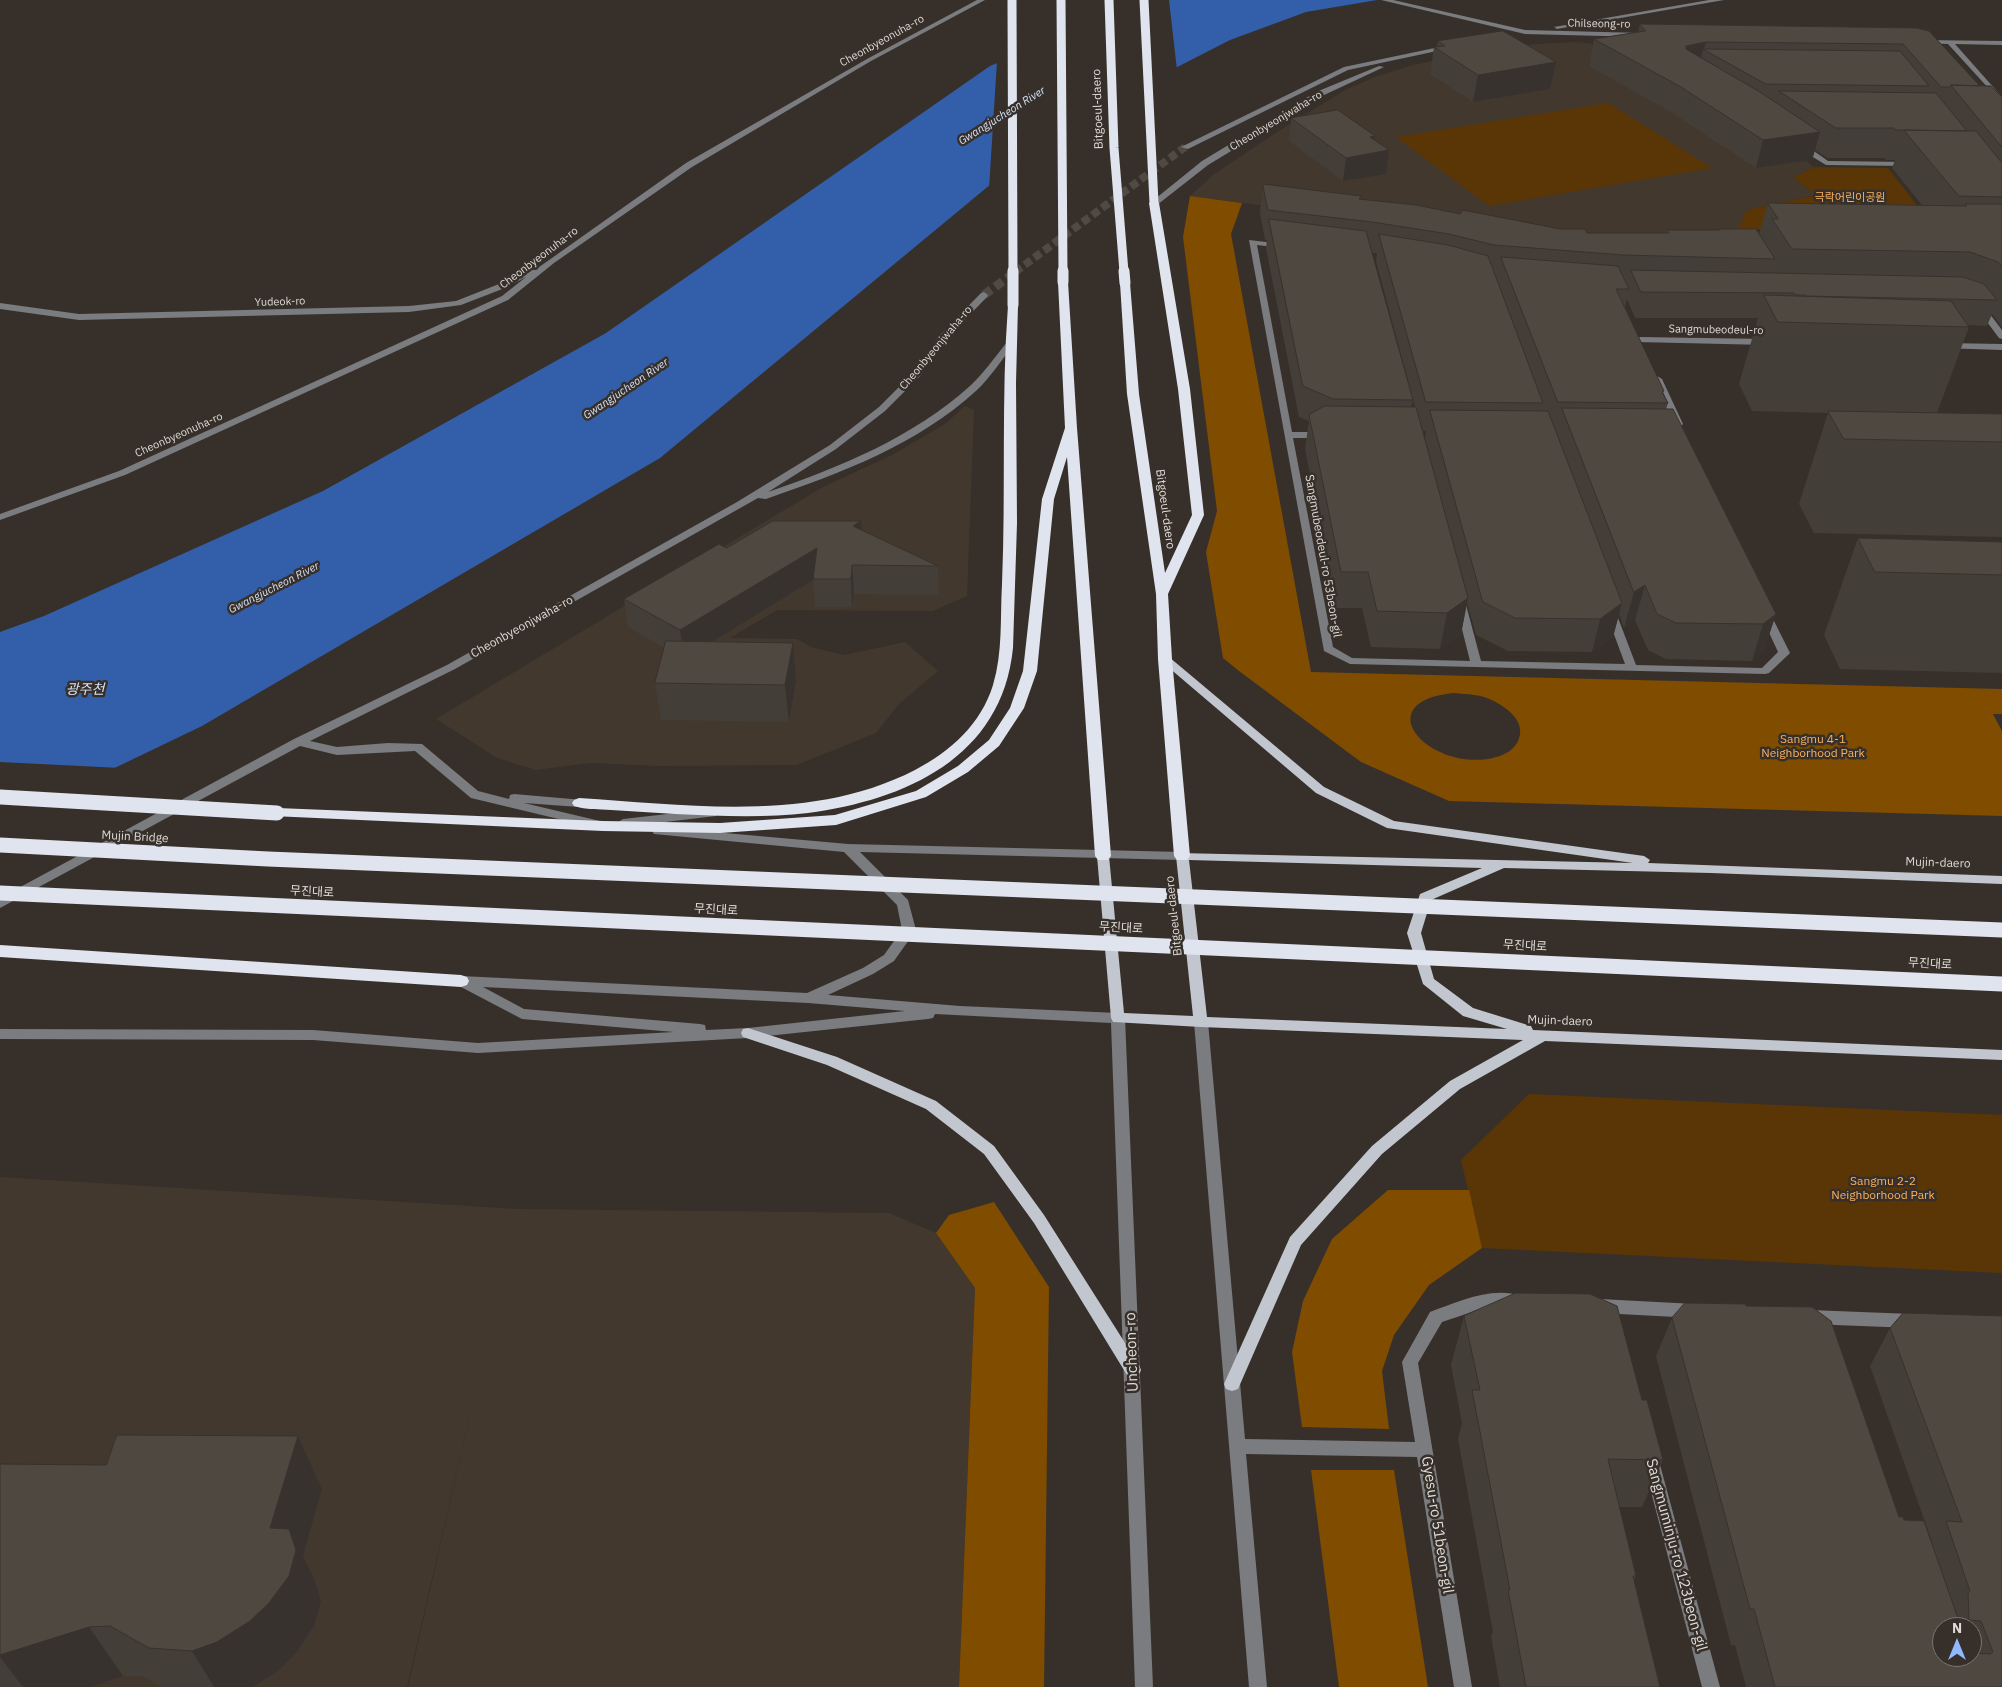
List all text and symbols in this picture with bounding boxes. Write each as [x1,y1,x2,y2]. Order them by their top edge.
street label: Cheonbyeonuha-ro [837,12,927,70]
street label: Chilseong-ro [1567,17,1631,31]
street label: Bitgoeul-daero [1089,69,1107,149]
water label: Gwangjucheon River [956,84,1048,148]
street label: Cheonbyeonjwaha-ro [1227,88,1325,154]
park label: 극락어린이공원 [1815,191,1885,205]
street label: Cheonbyeonuha-ro [497,224,581,292]
street label: Yudeok-ro [254,295,306,309]
street label: Cheonbyeonjwaha-ro [897,303,975,393]
street label: Sangmubeodeul-ro [1668,323,1764,337]
water label: Gwangjucheon River [581,356,671,422]
street label: Cheonbyeonuha-ro [133,410,225,460]
street label: Bitgoeul-daero [1152,468,1178,550]
street label: Sangmubeodeul-ro 53beon-gil [1302,473,1344,639]
water label: Gwangjucheon River [227,560,321,616]
street label: Cheonbyeonjwaha-ro [468,593,576,661]
water label: 광주천 [66,682,104,698]
park label: Sangmu 4-1 Neighborhood Park [1761,733,1865,761]
street label: Mujin Bridge [101,828,169,846]
street label: Mujin-daero [1905,855,1971,871]
street label: Bitgoeul-daero [1163,875,1185,957]
street label: 무진대로 [290,884,334,900]
street label: 무진대로 [694,902,738,918]
street label: 무진대로 [1099,920,1143,936]
street label: 무진대로 [1503,938,1547,954]
street label: 무진대로 [1908,956,1952,972]
street label: Mujin-daero [1527,1013,1593,1029]
park label: Sangmu 2-2 Neighborhood Park [1831,1175,1935,1203]
street label: Uncheon-ro [1122,1312,1142,1392]
street label: Gyesu-ro 51beon-gil [1417,1455,1457,1595]
street label: Sangmuminju-ro 123beon-gil [1642,1457,1710,1653]
north arrow [1932,1617,1982,1667]
text: N [1952,1619,1962,1637]

